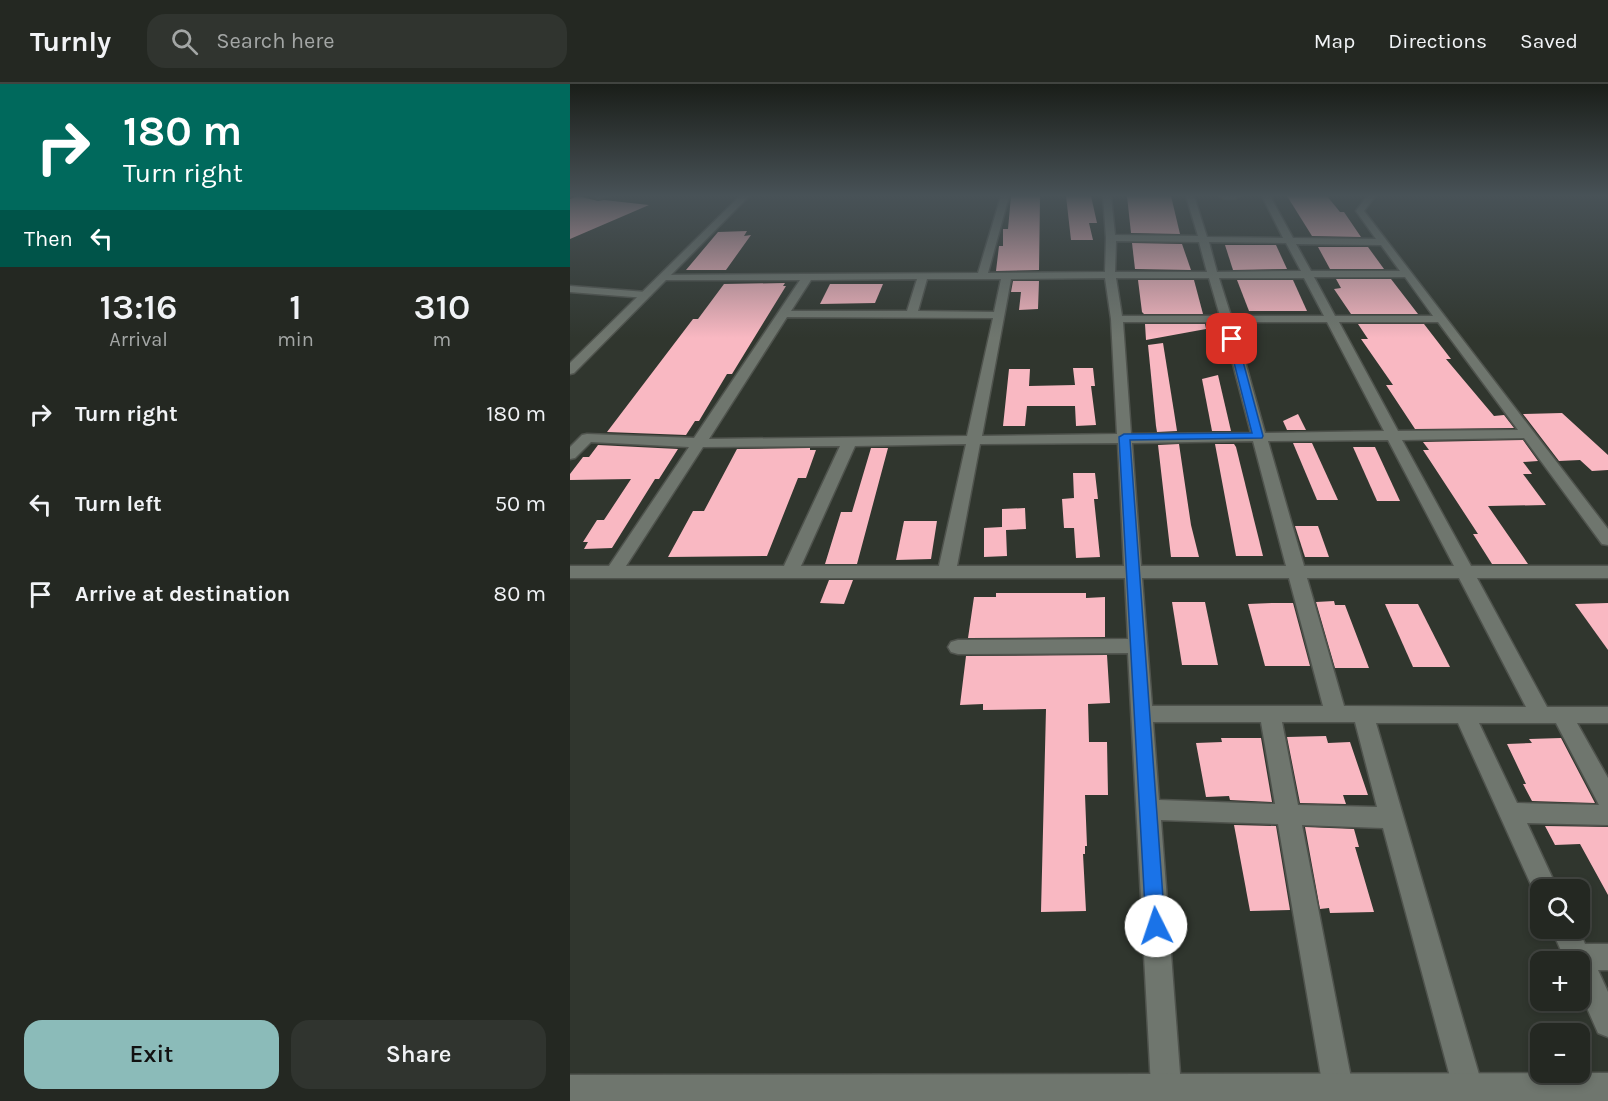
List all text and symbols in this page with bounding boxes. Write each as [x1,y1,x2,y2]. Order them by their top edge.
search box [147,14,567,68]
text: Turnly [30,25,111,58]
icon: search [168,25,201,58]
text: Search here [216,28,335,54]
text: Map [1314,29,1355,53]
text: Directions [1388,29,1487,53]
text: Saved [1520,29,1578,53]
text: 180 m [123,106,242,156]
icon: right [24,108,102,186]
text: Turn right [123,157,243,189]
icon: left [85,222,118,255]
text: Then [24,226,73,252]
text: 13:16 [100,286,178,328]
text: 1 [289,286,302,328]
text: 310 [413,286,470,328]
pin [1206,313,1257,364]
icon: arrive [1215,322,1248,355]
text: Arrival [109,328,168,351]
text: min [277,328,314,351]
text: m [433,328,451,351]
icon: right [24,398,57,431]
text: Turn right [75,401,178,427]
text: 180 m [486,401,546,427]
icon: left [24,488,57,521]
text: Turn left [75,491,162,517]
text: 50 m [495,491,546,517]
icon: arrive [24,578,57,611]
text: Arrive at destination [75,581,290,607]
text: 80 m [494,581,546,607]
map controls [1530,879,1590,1083]
button: search [1530,879,1590,939]
position arrow [1124,894,1188,958]
button: + [1530,951,1590,1011]
button: Exit [24,1020,279,1089]
button: Share [291,1020,546,1089]
button: − [1530,1023,1590,1083]

